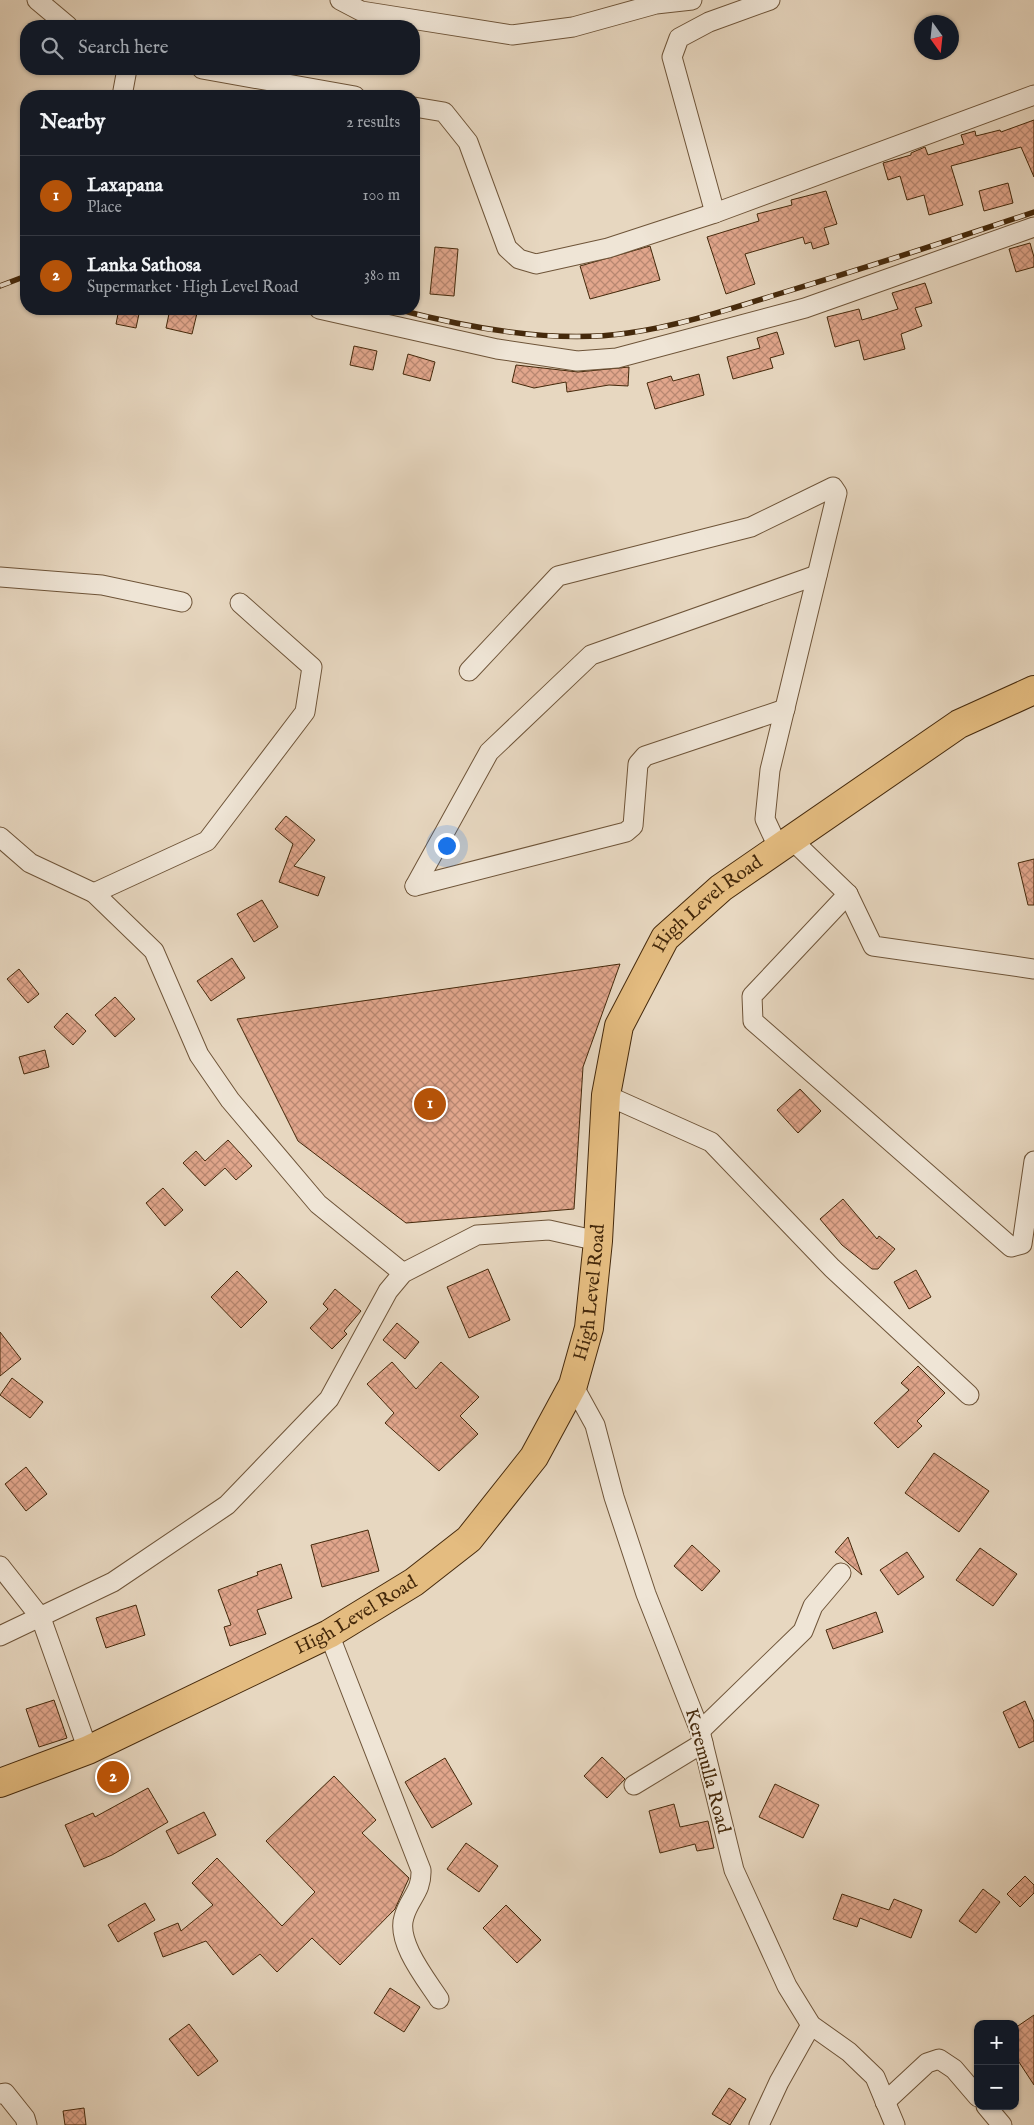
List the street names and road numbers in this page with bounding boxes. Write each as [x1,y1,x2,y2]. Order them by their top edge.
street label: High Level Road [648,850,768,957]
street label: High Level Road [568,1223,611,1364]
street label: High Level Road [291,1570,423,1661]
street label: Keremulla Road [679,1706,735,1837]

